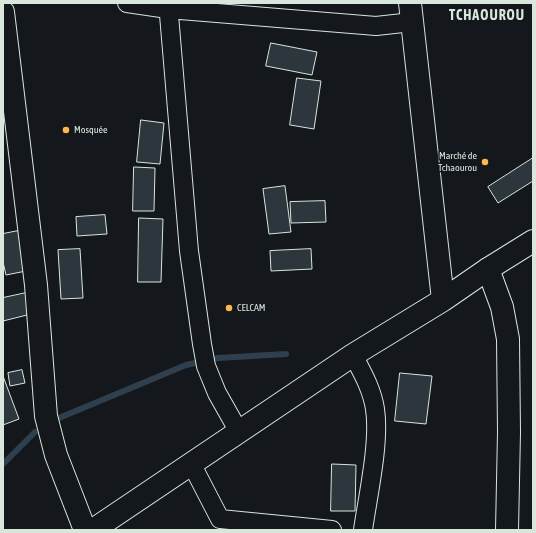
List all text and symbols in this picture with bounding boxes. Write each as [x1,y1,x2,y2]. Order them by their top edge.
district label: TCHAOUROU [449,8,525,24]
place label: Mosquée [74,124,108,136]
marker: Mosquée [61,125,71,135]
place label: Marché de Tchaourou [438,150,477,174]
marker: Marché de Tchaourou [480,157,490,167]
place label: CELCAM [237,302,266,314]
marker: CELCAM [224,303,234,313]

